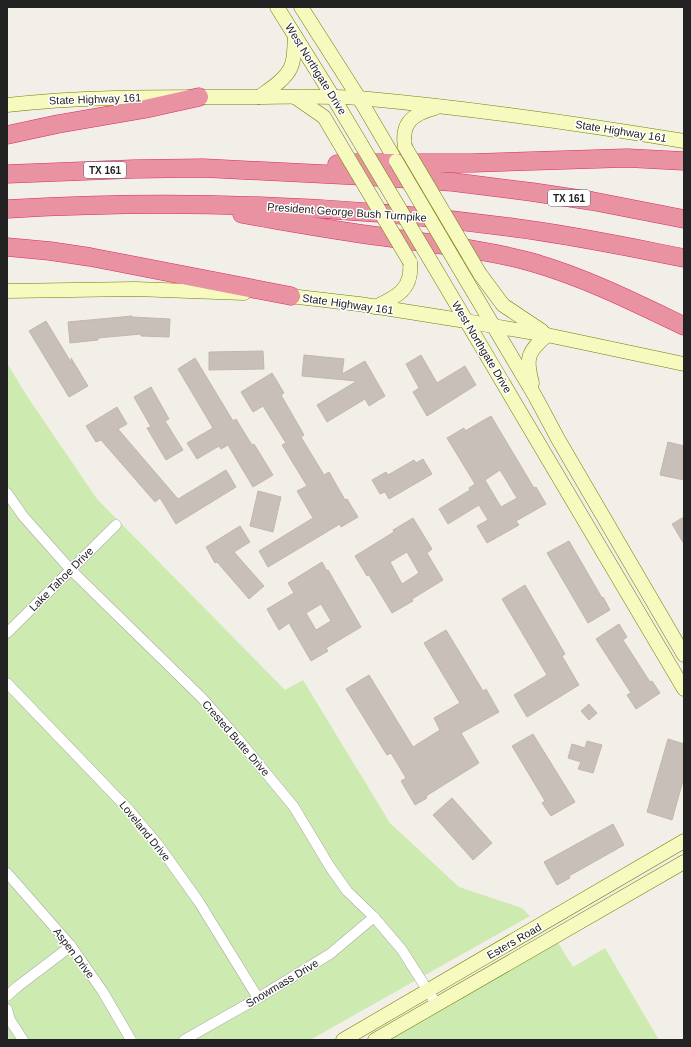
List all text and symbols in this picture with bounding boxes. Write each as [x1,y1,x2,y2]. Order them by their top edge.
street label: West Northgate Drive [283,21,349,117]
street label: State Highway 161 [49,91,141,107]
street label: State Highway 161 [574,118,668,144]
road number: TX 161 [84,162,126,178]
road number: TX 161 [548,190,590,206]
street label: President George Bush Turnpike [267,200,427,224]
street label: State Highway 161 [301,292,395,316]
street label: West Northgate Drive [450,299,514,395]
street label: Lake Tahoe Drive [27,545,95,613]
street label: Crested Butte Drive [200,698,272,778]
street label: Loveland Drive [117,799,173,863]
street label: Esters Road [485,921,543,961]
street label: Aspen Drive [51,925,97,981]
street label: Snowmass Drive [244,957,320,1009]

